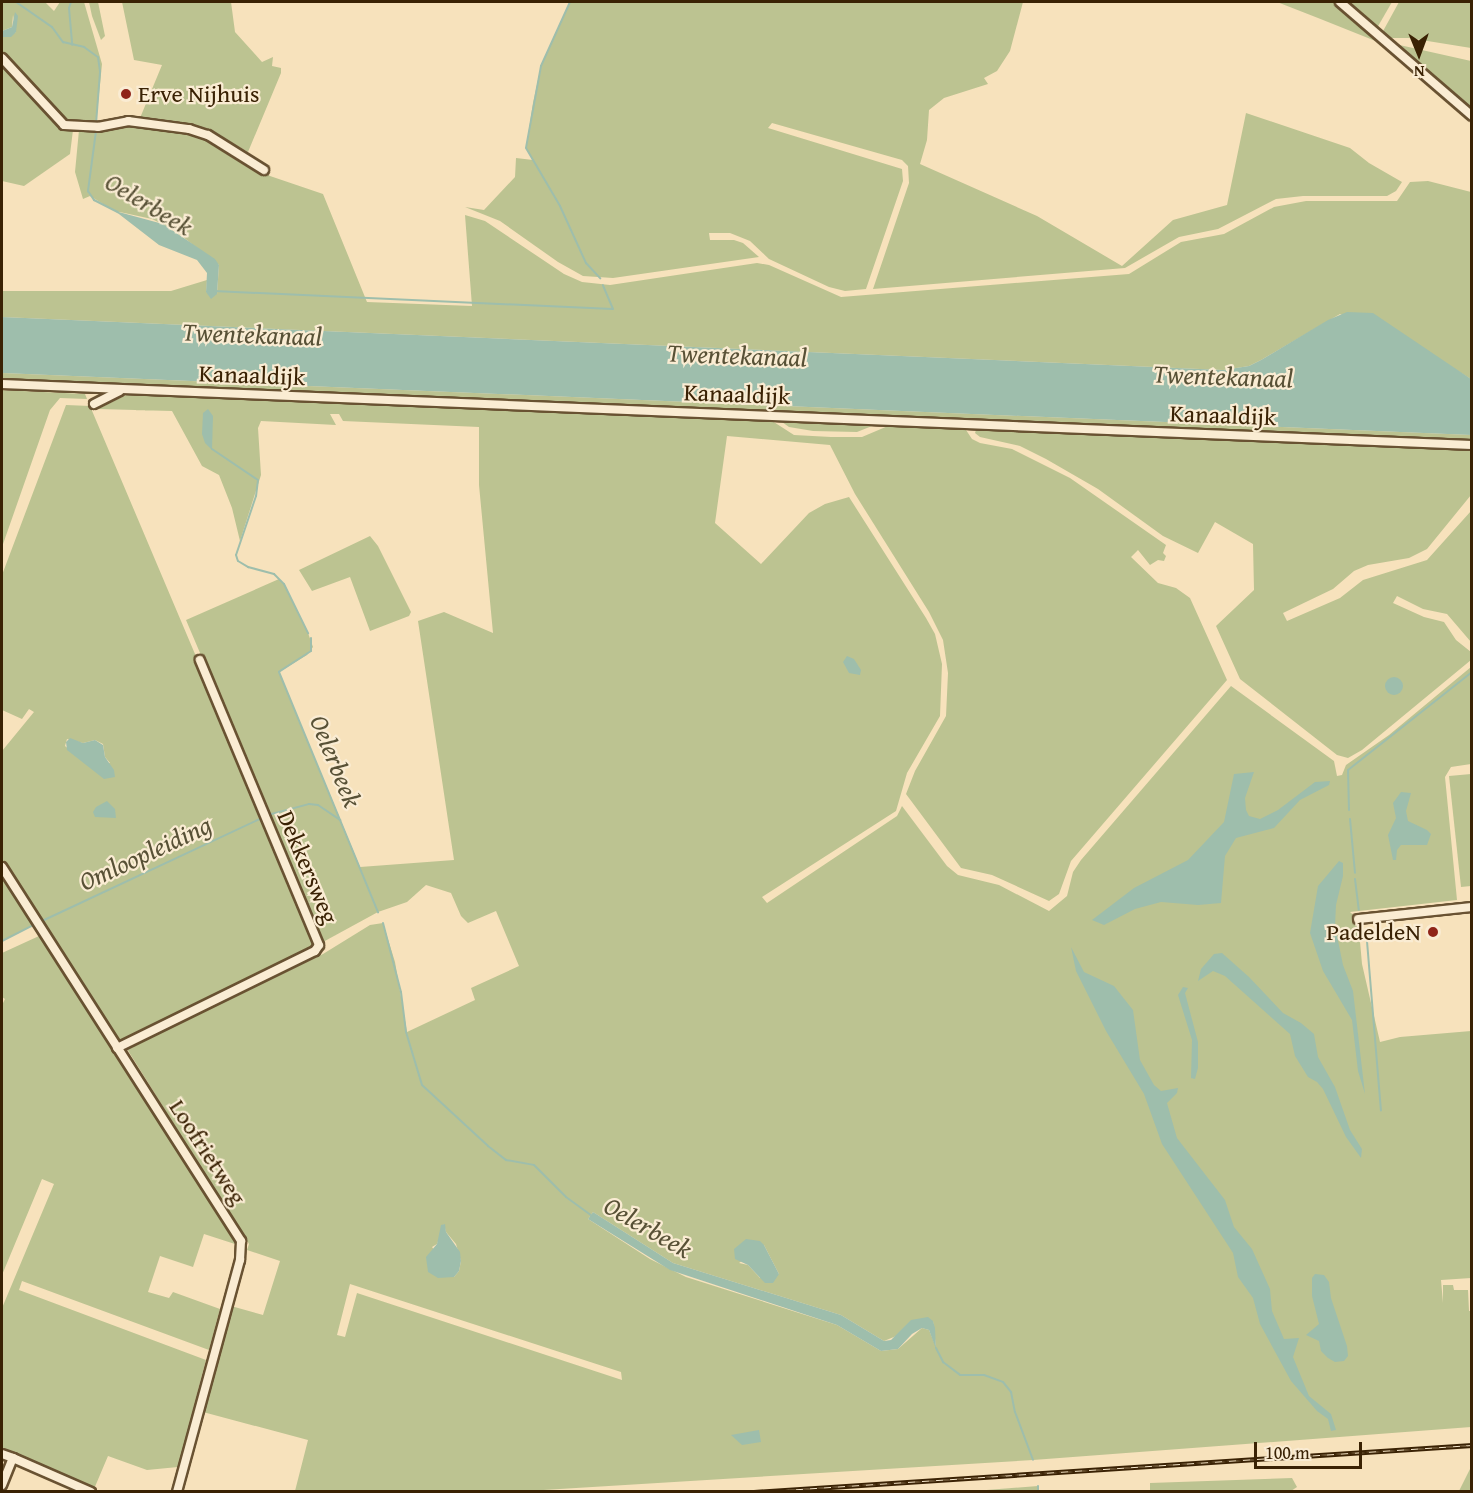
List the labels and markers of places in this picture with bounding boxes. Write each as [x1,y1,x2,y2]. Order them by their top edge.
place label: Erve Nijhuis [138,80,260,108]
marker: Erve Nijhuis [119,87,133,101]
place label: PadeldeN [1326,918,1421,946]
marker: PadeldeN [1426,925,1440,939]

